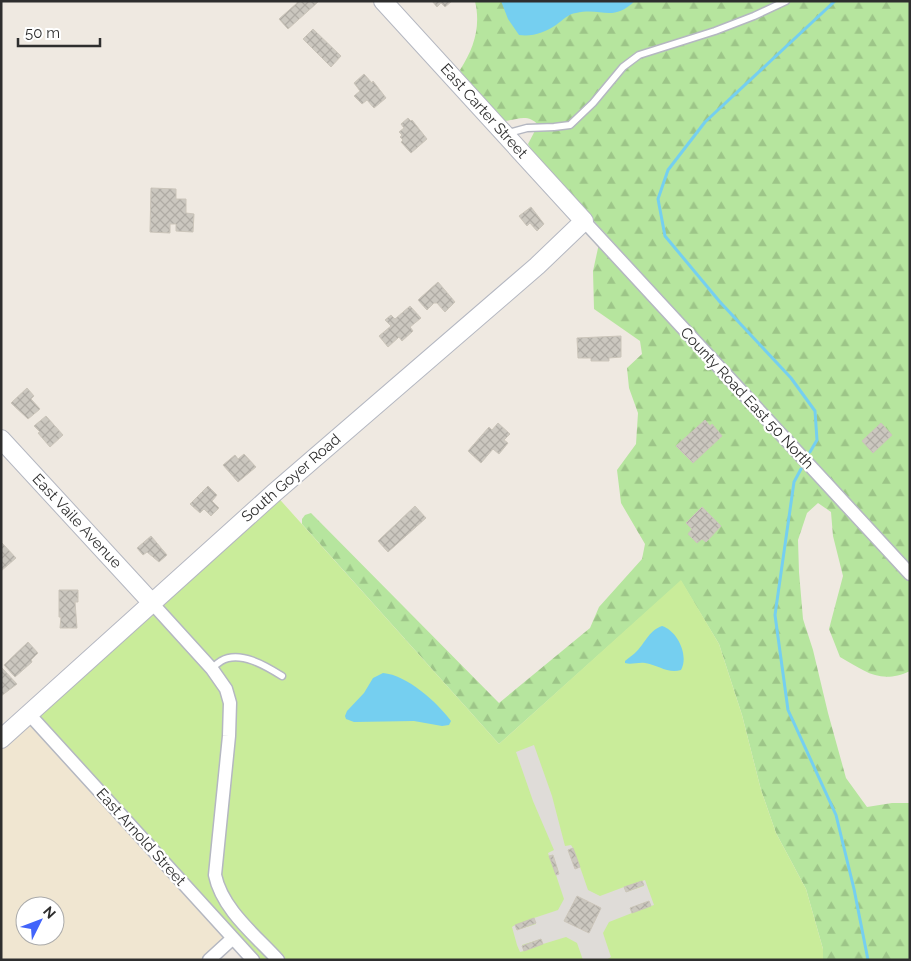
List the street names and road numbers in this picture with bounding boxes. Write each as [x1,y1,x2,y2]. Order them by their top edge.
street label: East Carter Street [437,60,531,162]
street label: County Road East 50 North [677,323,817,473]
street label: South Goyer Road [238,430,344,526]
street label: East Vaile Avenue [29,470,126,572]
street label: East Arnold Street [93,785,189,889]

